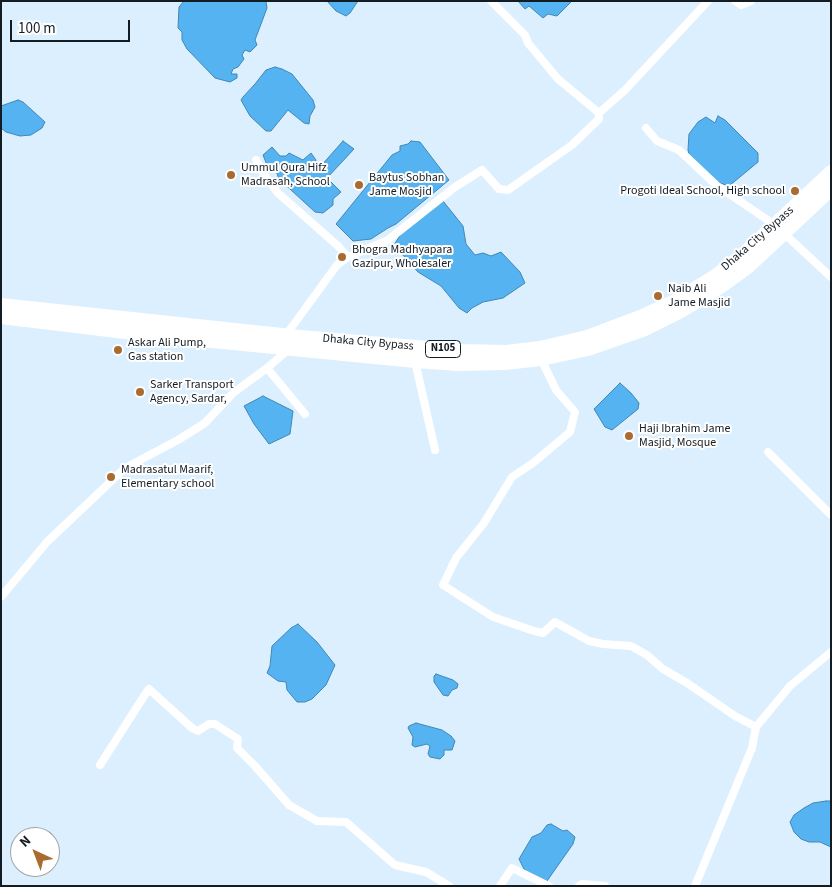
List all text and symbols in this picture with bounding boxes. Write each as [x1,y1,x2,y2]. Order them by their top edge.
scale bar [12,10,132,42]
text: 100 m [18,18,56,39]
place label: Ummul Qura Hifz Madrasah, School [241,161,330,189]
marker: Ummul Qura Hifz Madrasah, School [225,169,237,181]
place label: Baytus Sobhan Jame Mosjid [369,171,444,199]
marker: Baytus Sobhan Jame Mosjid [353,179,365,191]
place label: Progoti Ideal School, High school [620,184,785,198]
marker: Progoti Ideal School, High school [789,185,801,197]
street label: Dhaka City Bypass [719,204,797,274]
place label: Bhogra Madhyapara Gazipur, Wholesaler [352,243,452,271]
marker: Bhogra Madhyapara Gazipur, Wholesaler [336,251,348,263]
place label: Naib Ali Jame Masjid [668,282,730,310]
marker: Naib Ali Jame Masjid [652,290,664,302]
street label: Dhaka City Bypass [322,332,414,354]
place label: Askar Ali Pump, Gas station [128,336,206,364]
road number: N105 [426,340,460,358]
marker: Askar Ali Pump, Gas station [112,344,124,356]
place label: Sarker Transport Agency, Sardar, [150,378,234,406]
marker: Sarker Transport Agency, Sardar, [134,386,146,398]
place label: Haji Ibrahim Jame Masjid, Mosque [639,422,730,450]
marker: Haji Ibrahim Jame Masjid, Mosque [623,430,635,442]
place label: Madrasatul Maarif, Elementary school [121,463,214,491]
marker: Madrasatul Maarif, Elementary school [105,471,117,483]
north arrow [10,827,60,877]
text: N [15,831,36,852]

